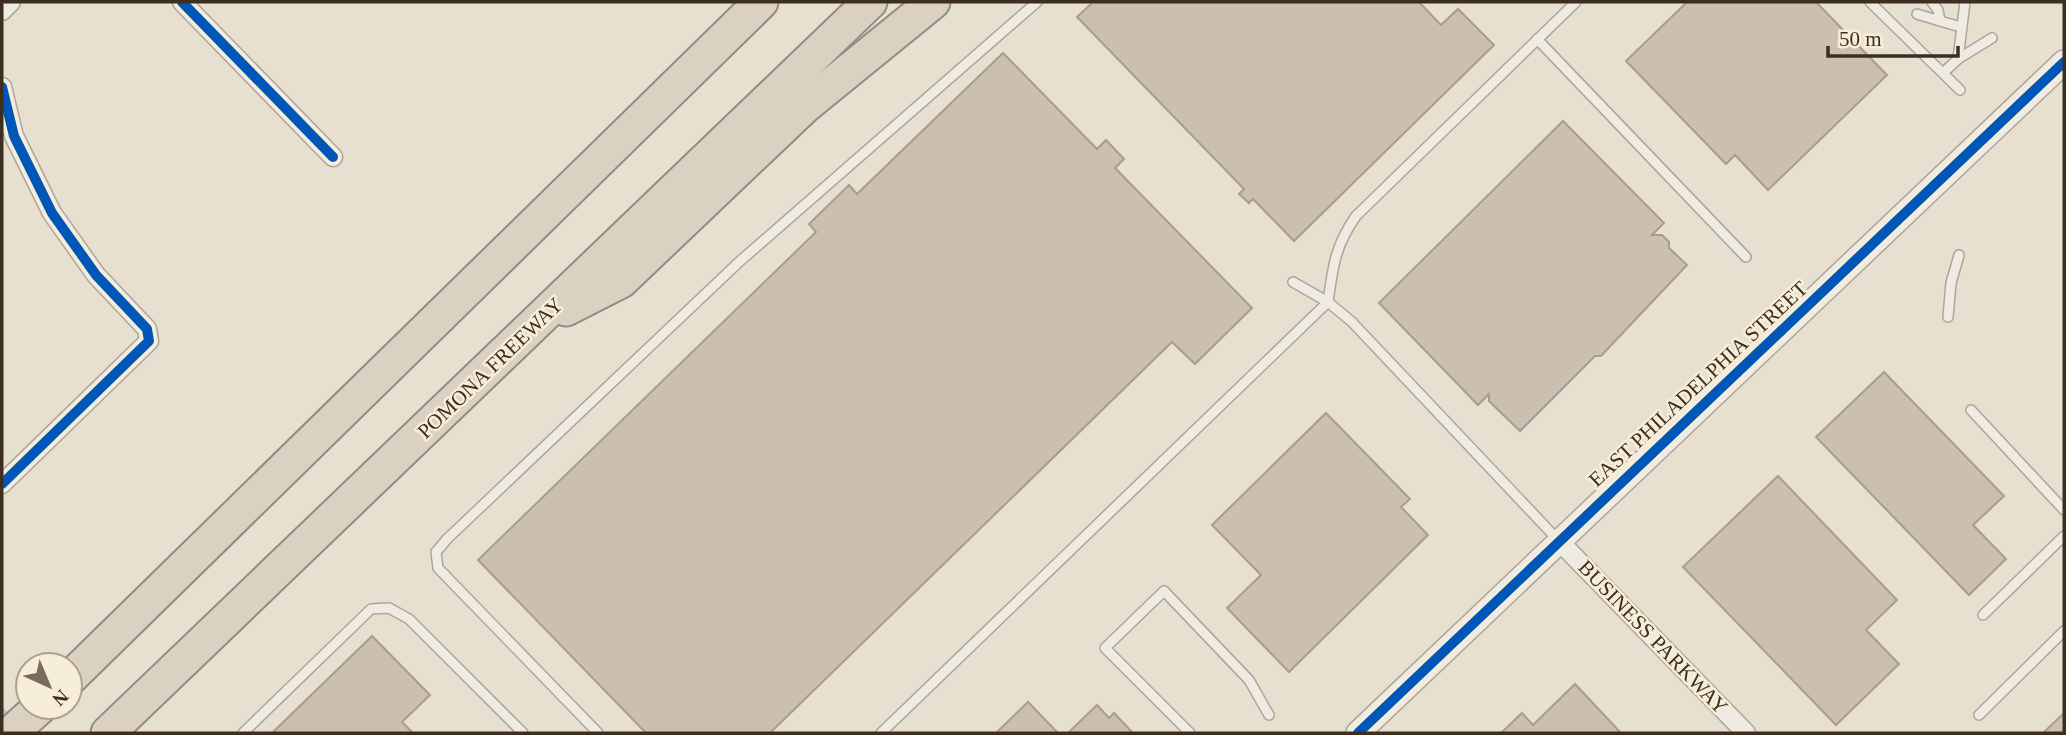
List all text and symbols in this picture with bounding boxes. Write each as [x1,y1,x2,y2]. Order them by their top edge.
scale bar [1828,14,1958,58]
text: 50 m [1839,27,1882,51]
street label: EAST PHILADELPHIA STREET [1584,276,1812,492]
street label: POMONA FREEWAY [412,293,568,443]
street label: BUSINESS PARKWAY [1573,555,1733,719]
north arrow [14,651,84,721]
text: N [48,686,73,710]

